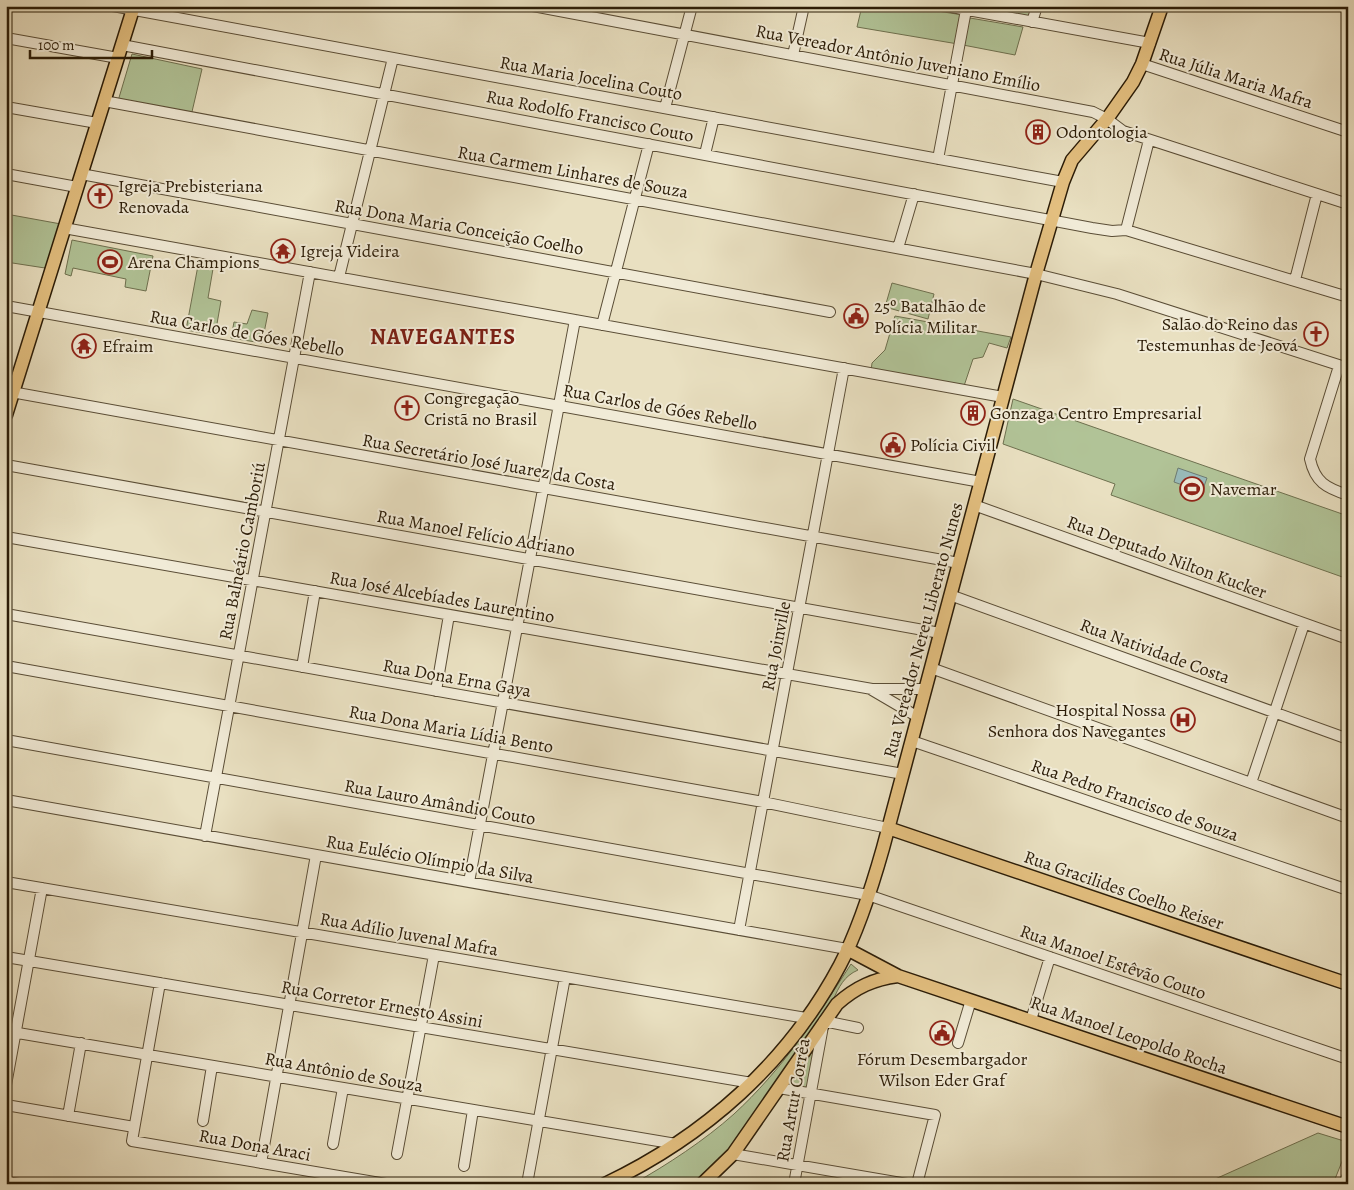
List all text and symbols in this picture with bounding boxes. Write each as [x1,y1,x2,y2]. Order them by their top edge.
street label: Rua Vereador Antônio Juveniano Emílio [754,19,1042,97]
scale bar [30,28,152,60]
text: 100 m [38,35,75,55]
street label: Rua Júlia Maria Mafra [1156,42,1317,114]
street label: Rua Maria Jocelina Couto [498,50,684,106]
street label: Rua Rodolfo Francisco Couto [484,84,696,148]
building icon: Odontologia [1025,119,1051,145]
place label: Odontologia [1056,120,1148,144]
street label: Rua Carmem Linhares de Souza [456,140,691,204]
place label: Igreja Prebisteriana Renovada [118,174,264,219]
church icon: Igreja Prebisteriana Renovada [87,183,113,209]
street label: Rua Dona Maria Conceição Coelho [333,193,585,261]
temple icon: Igreja Videira [270,238,296,264]
place label: Igreja Videira [300,239,400,263]
sports icon: Arena Champions [97,249,123,275]
place label: Arena Champions [127,250,260,274]
place label: 25º Batalhão de Polícia Militar [874,294,986,339]
public building icon: 25º Batalhão de Polícia Militar [843,303,869,329]
street label: Rua Carlos de Góes Rebello [148,304,346,362]
place label: Salão do Reino das Testemunhas de Jeová [1137,312,1299,357]
church icon: Salão do Reino das Testemunhas de Jeová [1303,321,1329,347]
district label: NAVEGANTES [370,322,516,352]
temple icon: Efraim [71,333,97,359]
place label: Efraim [102,334,153,358]
street label: Rua Carlos de Góes Rebello [561,378,759,436]
place label: Congregação Cristã no Brasil [424,386,537,431]
church icon: Congregação Cristã no Brasil [394,395,420,421]
building icon: Gonzaga Centro Empresarial [960,400,986,426]
place label: Gonzaga Centro Empresarial [990,401,1202,425]
street label: Rua Secretário José Juarez da Costa [360,428,618,496]
public building icon: Polícia Civil [880,432,906,458]
place label: Polícia Civil [910,433,996,457]
street label: Rua Balneário Camboriú [213,460,271,642]
sports icon: Navemar [1179,476,1205,502]
place label: Navemar [1210,477,1277,501]
street label: Rua Vereador Nereu Liberato Nunes [877,500,969,760]
street label: Rua Manoel Felício Adriano [375,504,577,562]
street label: Rua Deputado Nilton Kucker [1064,510,1270,604]
street label: Rua José Alcebíades Laurentino [328,565,556,629]
street label: Rua Joinville [756,599,796,693]
street label: Rua Natividade Costa [1077,613,1234,690]
street label: Rua Dona Erna Gaya [381,653,534,703]
place label: Hospital Nossa Senhora dos Navegantes [988,698,1167,743]
street label: Rua Dona Maria Lídia Bento [347,699,555,759]
hospital icon: Hospital Nossa Senhora dos Navegantes [1170,707,1196,733]
street label: Rua Pedro Francisco de Souza [1028,753,1242,847]
street label: Rua Lauro Amândio Couto [342,773,538,831]
street label: Rua Eulécio Olímpio da Silva [324,829,536,889]
street label: Rua Gracilides Coelho Reiser [1021,844,1227,936]
street label: Rua Adílio Juvenal Mafra [318,906,501,962]
street label: Rua Manoel Estêvão Couto [1017,919,1209,1005]
street label: Rua Corretor Ernesto Assini [279,974,485,1034]
street label: Rua Manoel Leopoldo Rocha [1027,990,1231,1080]
public building icon: Fórum Desembargador Wilson Eder Graf [929,1020,955,1046]
street label: Rua Artur Corrêa [770,1036,816,1164]
street label: Rua Antônio de Souza [263,1046,426,1098]
place label: Fórum Desembargador Wilson Eder Graf [857,1047,1027,1092]
street label: Rua Dona Araci [197,1123,313,1167]

